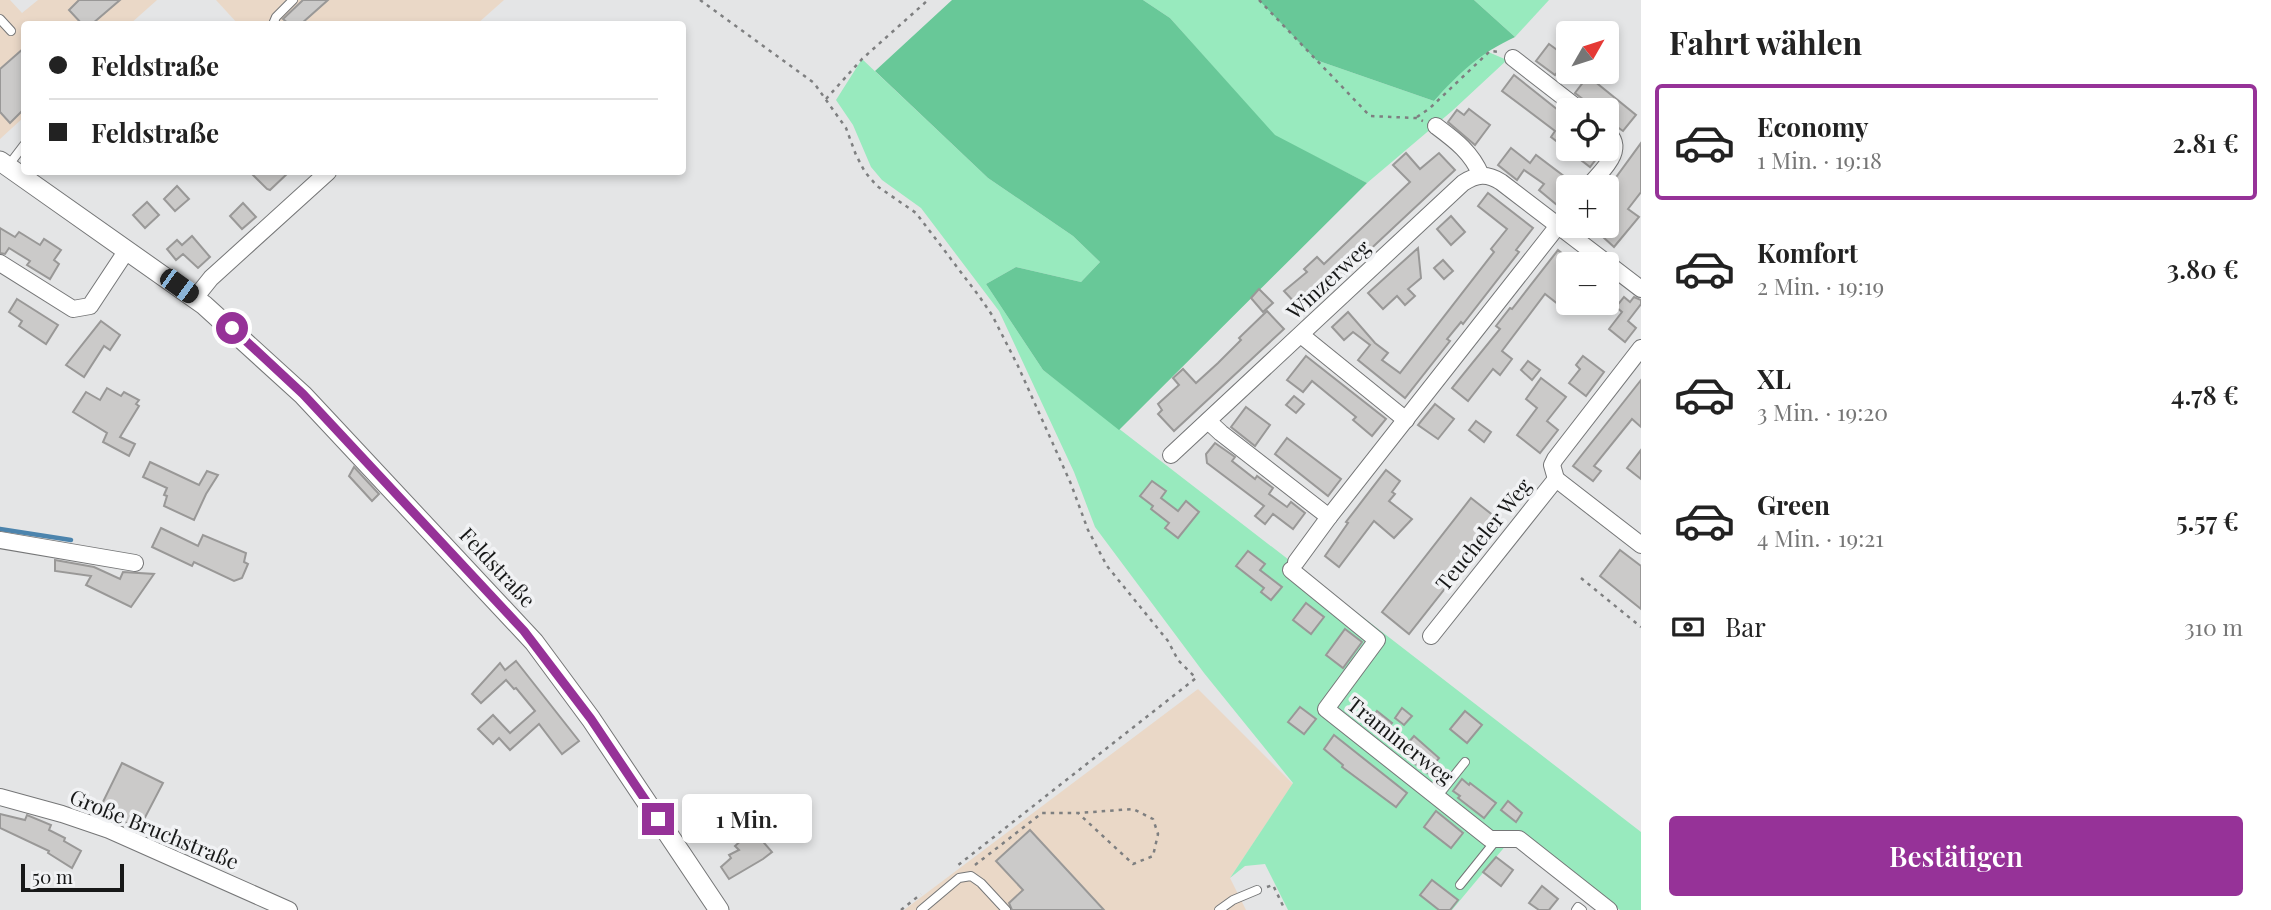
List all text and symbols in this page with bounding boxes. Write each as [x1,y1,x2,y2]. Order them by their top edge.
text: Fahrt wählen [1669,20,1862,63]
north arrow [1556,21,1619,84]
map controls [1556,21,1619,315]
text: Feldstraße [91,48,219,83]
button: locate [1556,98,1619,161]
text: Economy [1757,109,1868,144]
icon: car [1673,111,1736,174]
text: Feldstraße [91,115,219,150]
text: 2.81 € [2172,125,2239,160]
text: 1 Min. · 19:18 [1757,144,1882,175]
button: + [1556,175,1619,238]
street label: Winzerweg [1279,233,1376,325]
text: Komfort [1757,235,1858,270]
icon: car [1673,237,1736,300]
text: 3.80 € [2167,251,2239,286]
button: − [1556,252,1619,315]
car [156,265,203,307]
text: 2 Min. · 19:19 [1757,270,1884,301]
route start [216,312,248,344]
text: XL [1757,361,1791,396]
icon: car [1673,363,1736,426]
text: 4.78 € [2171,377,2239,412]
text: 3 Min. · 19:20 [1757,396,1888,427]
street label: Teucheler Weg [1428,472,1537,596]
text: Green [1757,487,1830,522]
icon: car [1673,489,1736,552]
text: 5.57 € [2176,503,2239,538]
street label: Feldstraße [454,521,543,613]
text: 4 Min. · 19:21 [1757,522,1884,553]
icon: cash [1669,608,1707,646]
text: Bar [1725,609,1766,644]
text: 310 m [2184,611,2243,642]
street label: Traminerweg [1342,689,1460,790]
street label: Große Bruchstraße [66,781,243,875]
callout: 1 Min. [682,794,812,844]
route end [642,803,674,835]
text: 1 Min. [716,803,778,834]
button: Bestätigen [1669,816,2243,896]
scale bar [21,861,124,893]
text: 50 m [32,863,73,889]

